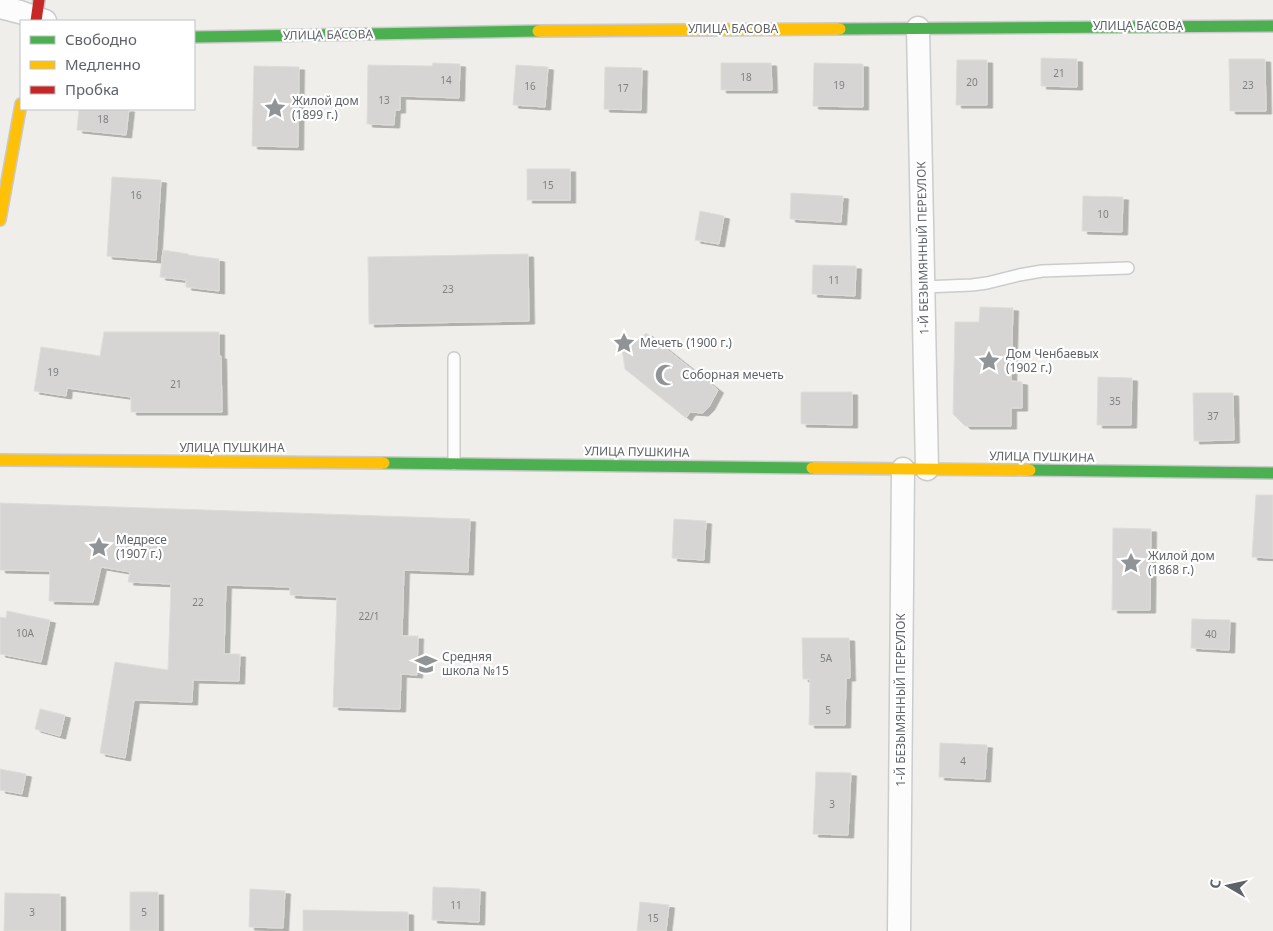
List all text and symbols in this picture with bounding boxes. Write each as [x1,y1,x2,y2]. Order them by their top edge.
street label: УЛИЦА БАСОВА [1093,17,1183,34]
legend [20,20,195,110]
street label: УЛИЦА БАСОВА [688,20,778,37]
street label: УЛИЦА БАСОВА [283,25,374,44]
text: Свободно [65,29,137,49]
text: Медленно [65,54,141,74]
house number: 21 [1053,66,1065,80]
house number: 18 [740,70,752,84]
house number: 14 [440,73,452,87]
house number: 20 [966,75,978,89]
house number: 19 [833,78,845,92]
house number: 23 [1242,78,1254,92]
text: Пробка [65,79,119,99]
house number: 16 [524,79,536,93]
house number: 17 [617,81,629,95]
place label: Жилой дом (1899 г.) [292,92,359,123]
house number: 13 [378,93,390,107]
place icon: Жилой дом (1899 г.) [262,95,288,121]
house number: 18 [97,112,109,126]
street label: 1-Й БЕЗЫМЯННЫЙ ПЕРЕУЛОК [912,161,933,335]
house number: 15 [542,178,554,192]
house number: 16 [130,188,142,202]
house number: 10 [1097,207,1109,221]
house number: 11 [828,273,840,287]
house number: 23 [442,282,454,296]
place icon: Мечеть (1900 г.) [611,330,637,356]
place label: Мечеть (1900 г.) [640,334,732,351]
place label: Дом Ченбаевых (1902 г.) [1006,345,1100,376]
place icon: Дом Ченбаевых (1902 г.) [976,348,1002,374]
mosque icon: Соборная мечеть [653,362,679,388]
house number: 19 [47,365,59,379]
place label: Соборная мечеть [682,366,784,383]
house number: 21 [170,377,182,391]
house number: 35 [1109,394,1121,408]
house number: 37 [1207,409,1219,423]
street label: УЛИЦА ПУШКИНА [179,439,285,456]
street label: УЛИЦА ПУШКИНА [584,442,690,461]
street label: УЛИЦА ПУШКИНА [989,447,1095,466]
place label: Медресе (1907 г.) [116,531,167,562]
place icon: Медресе (1907 г.) [86,534,112,560]
place label: Жилой дом (1868 г.) [1148,547,1215,578]
place icon: Жилой дом (1868 г.) [1118,550,1144,576]
house number: 22 [192,595,204,609]
house number: 22/1 [359,609,379,623]
street label: 1-Й БЕЗЫМЯННЫЙ ПЕРЕУЛОК [892,613,909,787]
house number: 10А [16,626,35,640]
house number: 40 [1205,627,1217,641]
place label: Средняя школа №15 [442,648,509,679]
school or university icon: Средняя школа №15 [413,651,439,677]
house number: 5А [820,651,833,665]
house number: 5 [825,703,831,717]
house number: 4 [960,754,966,768]
house number: 3 [829,797,835,811]
north arrow [1203,861,1253,911]
text: С [1205,878,1225,890]
house number: 11 [450,898,462,912]
house number: 3 [29,905,35,919]
house number: 5 [141,905,147,919]
house number: 15 [647,911,659,925]

